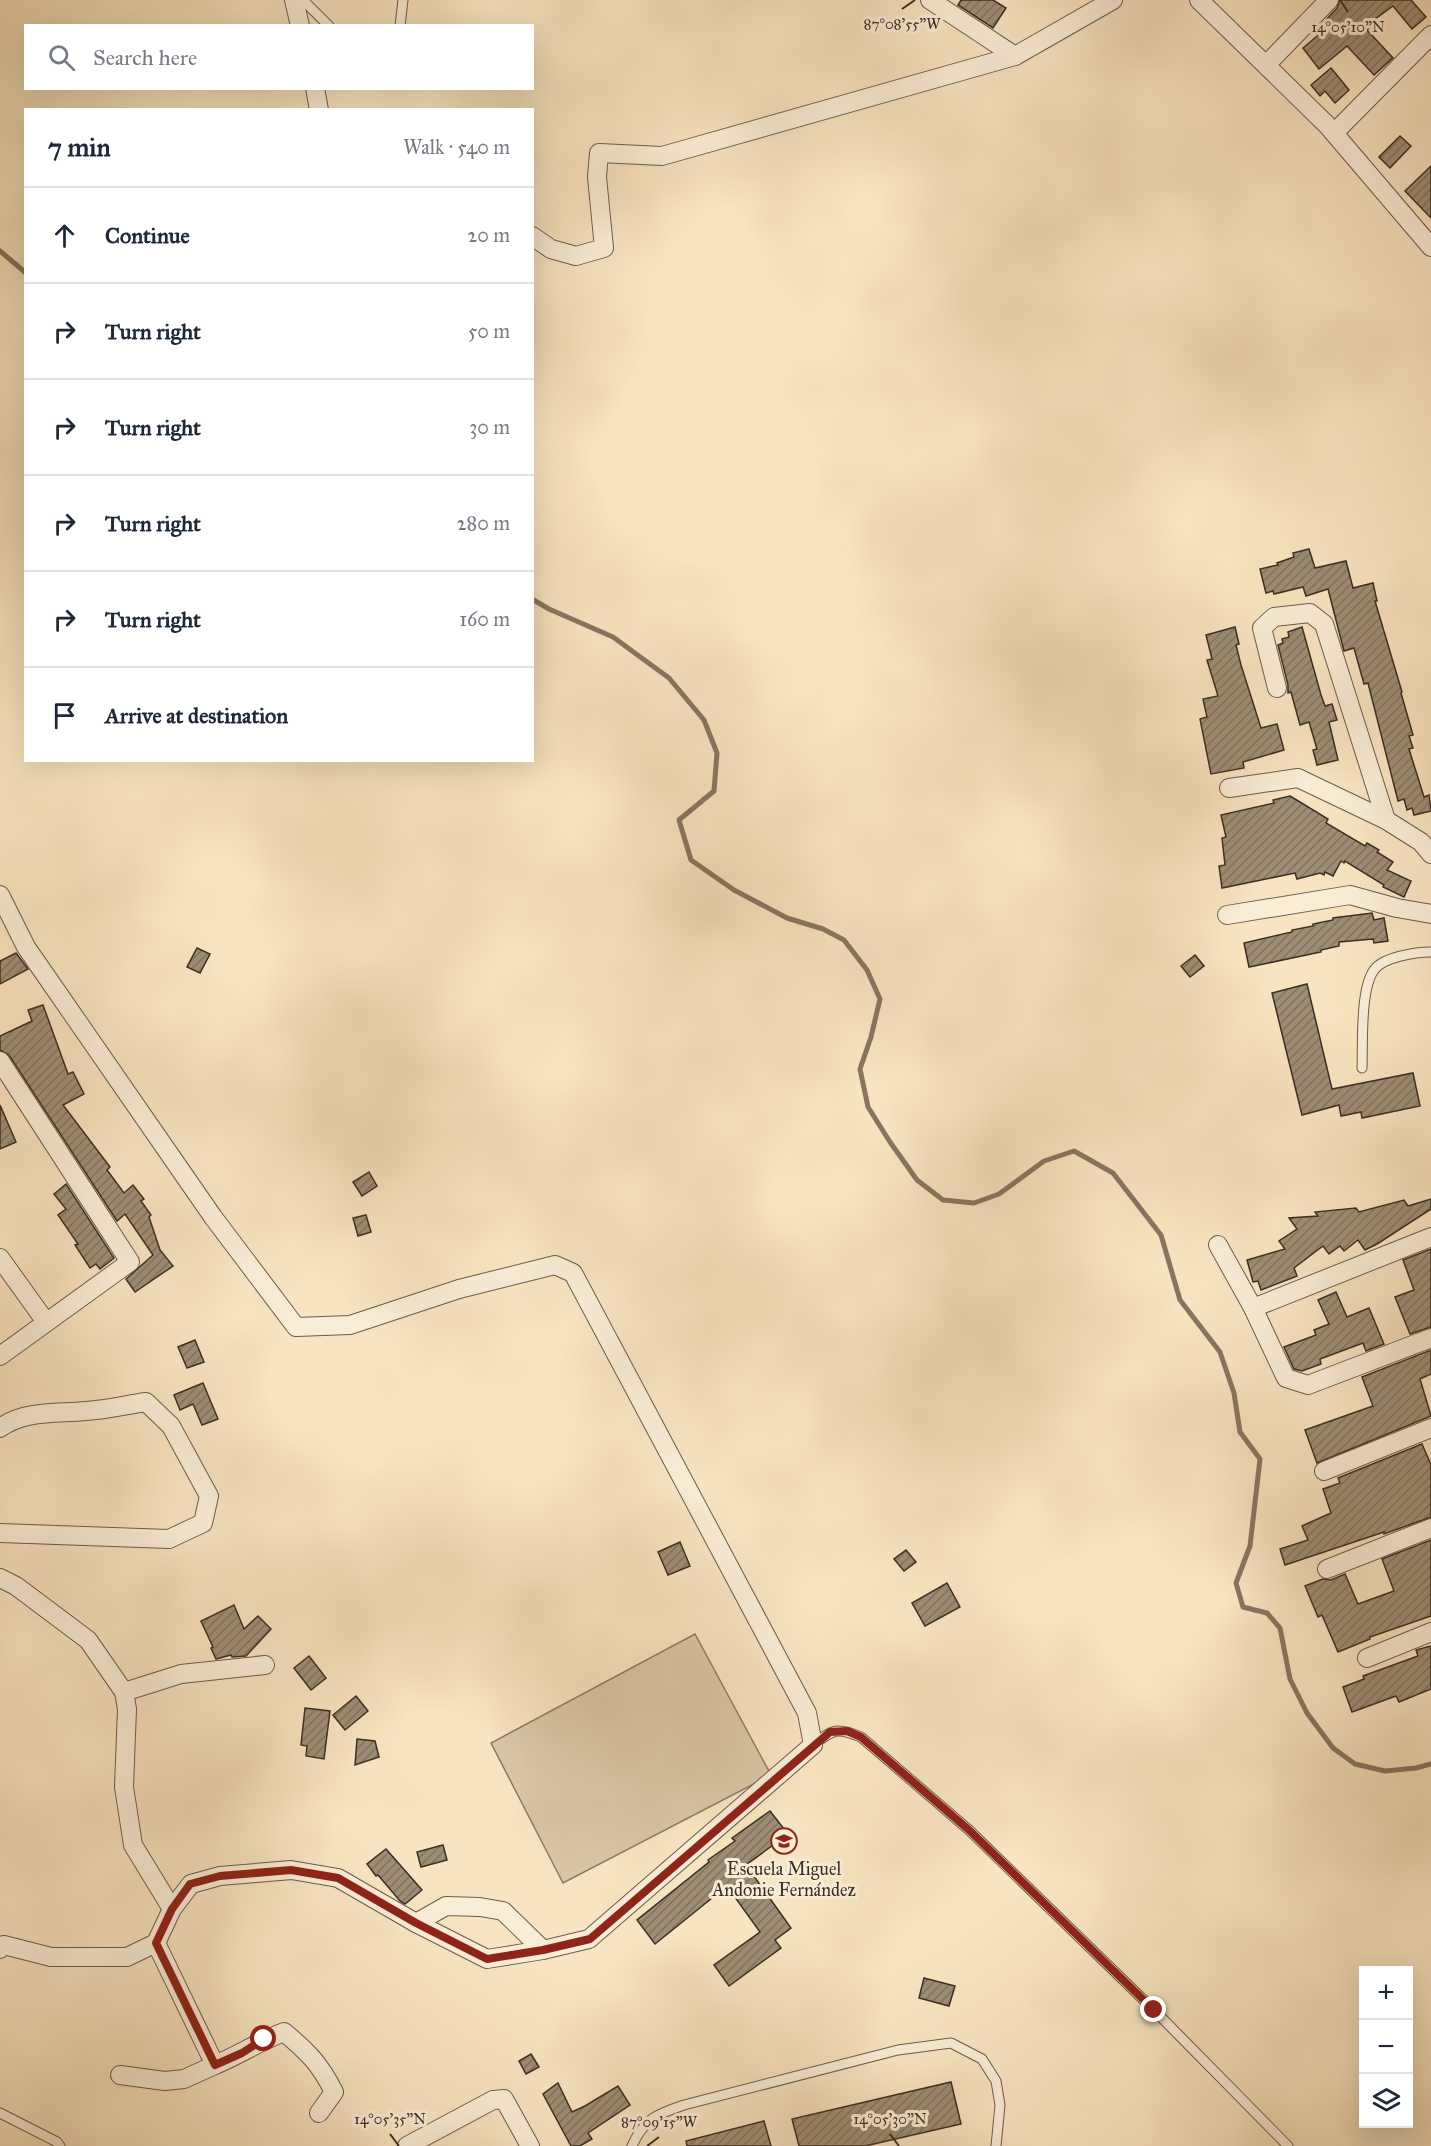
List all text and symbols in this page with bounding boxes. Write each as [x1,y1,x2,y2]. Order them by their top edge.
text: 87°08'55"W [863,15,941,33]
text: 14°05'10"N [1311,18,1385,36]
search box [24,24,534,90]
icon: search [45,41,78,74]
text: Search here [93,44,197,71]
text: 7 min [48,131,111,163]
text: Walk · 540 m [403,135,510,159]
icon: ahead [48,219,81,252]
text: Continue [105,222,190,249]
text: 20 m [467,223,510,247]
icon: right [48,315,81,348]
text: Turn right [105,318,201,345]
text: 50 m [468,319,510,343]
icon: right [48,411,81,444]
text: Turn right [105,414,201,441]
text: 30 m [469,415,510,439]
icon: right [48,507,81,540]
text: Turn right [105,510,201,537]
text: 280 m [457,511,510,535]
icon: right [48,603,81,636]
text: Turn right [105,606,201,633]
text: 160 m [459,607,510,631]
icon: arrive [48,699,81,732]
text: Arrive at destination [105,702,288,729]
school or university icon: Escuela Miguel Andonie Fernández [769,1826,799,1856]
place label: Escuela Miguel Andonie Fernández [711,1858,856,1901]
map controls [1359,1966,1413,2128]
button: + [1359,1966,1413,2020]
route end [1140,1996,1166,2022]
button: − [1359,2020,1413,2074]
route start [250,2025,276,2051]
button: layers [1359,2074,1413,2128]
text: 14°05'35"N [354,2110,426,2128]
text: 14°05'30"N [853,2110,927,2128]
text: 87°09'15"W [621,2113,698,2131]

